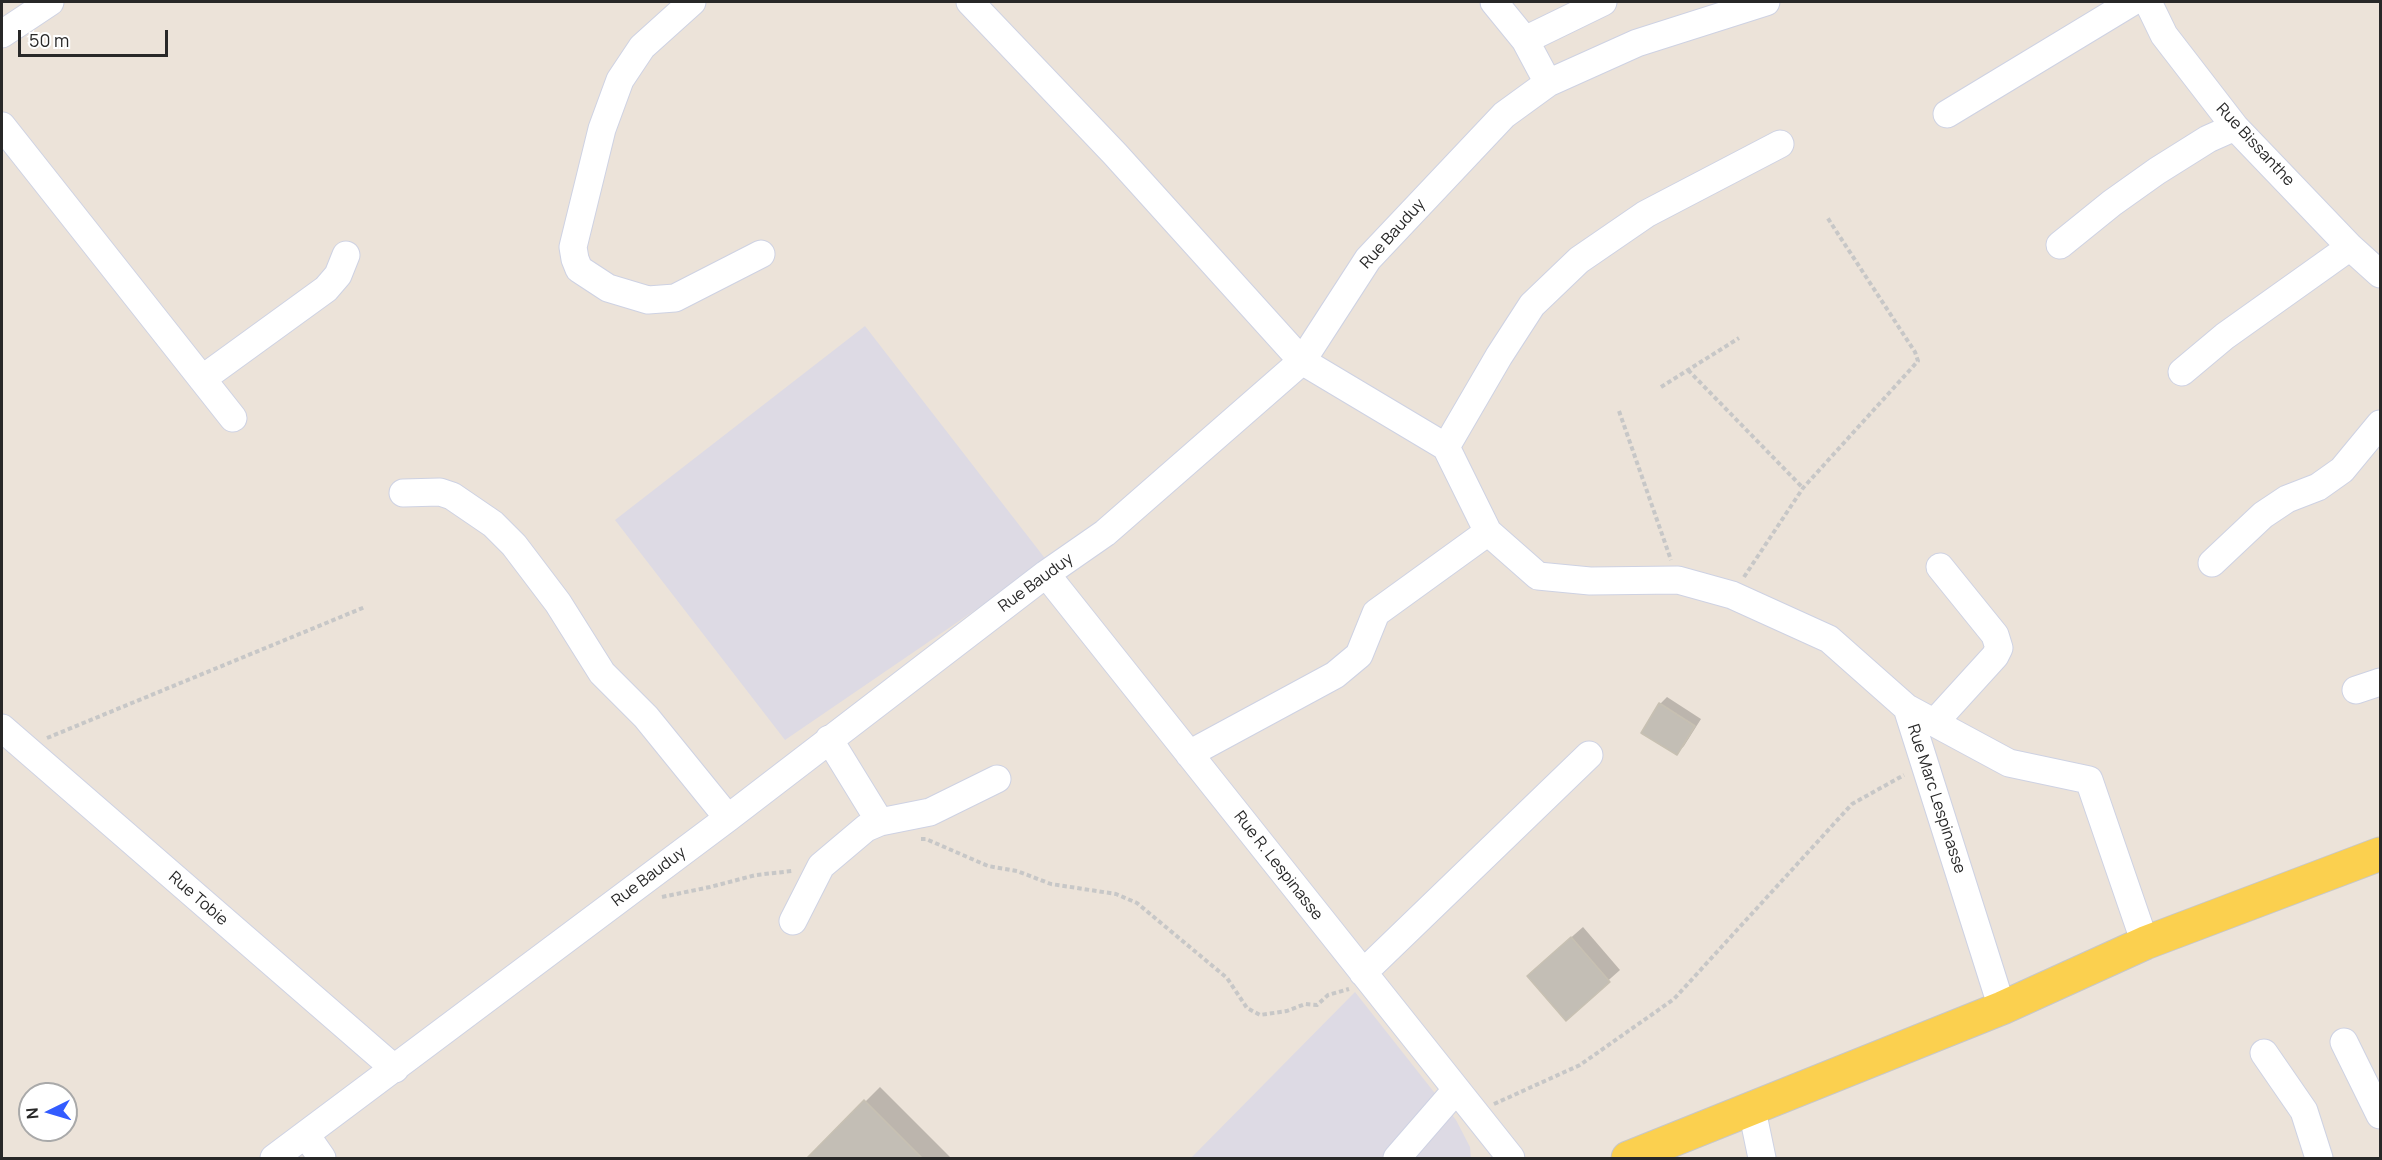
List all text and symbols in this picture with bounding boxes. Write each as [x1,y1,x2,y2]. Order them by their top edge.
scale bar [21,18,171,56]
text: 50 m [29,28,69,52]
street label: Rue Bissanthe [2212,100,2298,190]
street label: Rue Bauduy [1357,195,1429,273]
street label: Rue Bauduy [995,549,1077,617]
street label: Rue Marc Lespinasse [1903,722,1969,876]
street label: Rue R. Lespinasse [1229,808,1327,924]
street label: Rue Bauduy [608,843,690,911]
street label: Rue Tobie [164,868,232,930]
north arrow [18,1082,78,1142]
text: N [21,1107,44,1120]

